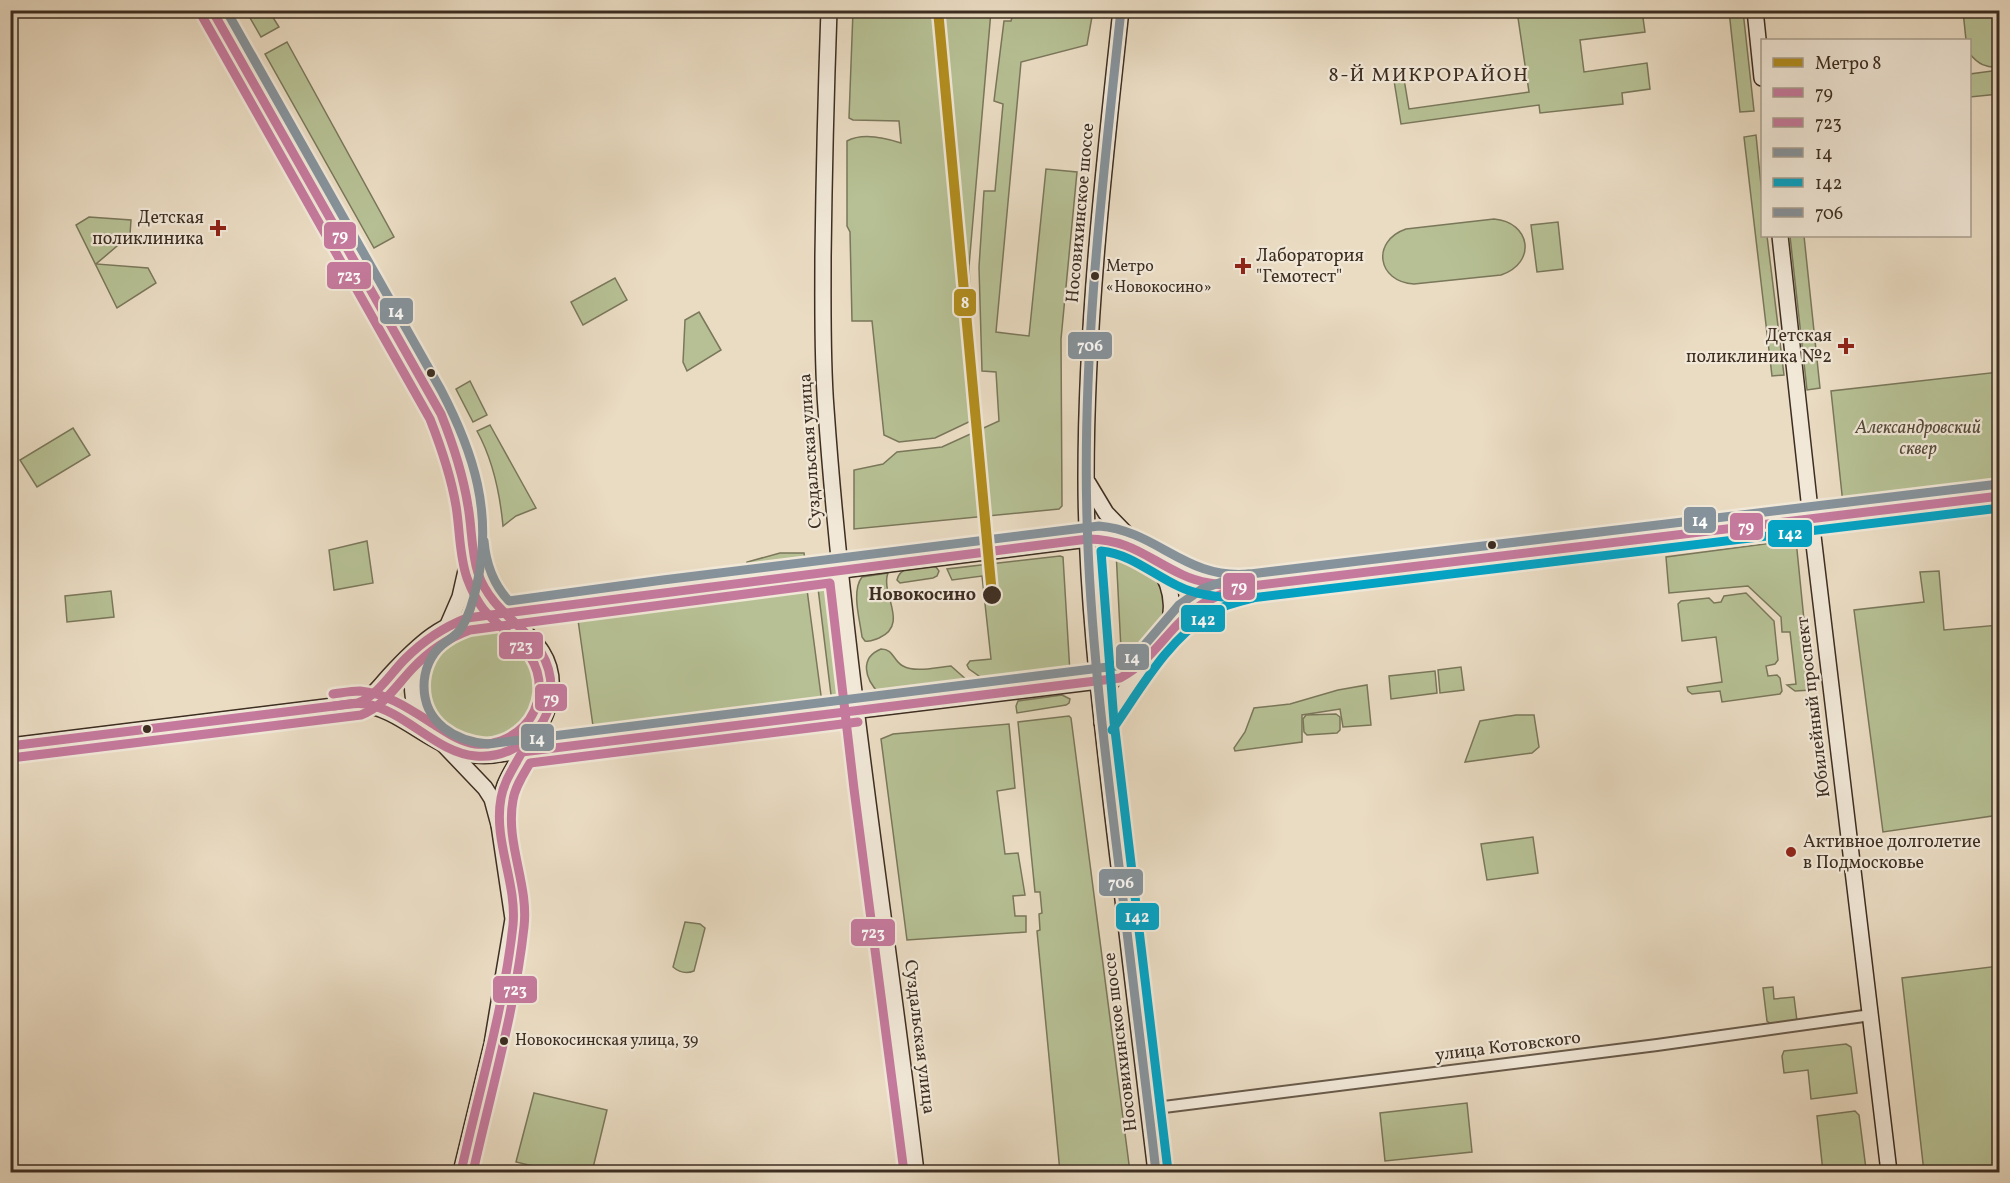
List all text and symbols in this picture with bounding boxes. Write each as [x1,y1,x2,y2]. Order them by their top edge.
legend [1761,39,1971,237]
text: Метро 8 [1815,52,1882,77]
district label: 8-Й МИКРОРАЙОН [1329,62,1529,90]
text: 79 [1815,82,1833,107]
text: 723 [1815,112,1842,137]
street label: Носовихинское шоссе [1061,122,1101,304]
text: 14 [1815,142,1833,167]
text: 142 [1815,172,1842,197]
text: 706 [1815,202,1843,227]
place label: Детская поликлиника [92,206,204,252]
marker: Детская поликлиника [209,219,227,237]
line badge: 79 [323,221,357,250]
text: 79 [332,226,348,248]
place label: Лаборатория "Гемотест" [1256,244,1364,290]
place label: Метро «Новокосино» [1106,256,1212,299]
marker: Лаборатория "Гемотест" [1234,257,1252,275]
line badge: 723 [326,261,372,290]
text: 723 [337,266,361,288]
marker: Метро «Новокосино» [1089,270,1101,282]
line badge: 8 [953,288,977,317]
text: 8 [961,293,969,315]
line badge: 14 [379,297,414,325]
text: 14 [388,302,404,324]
place label: Детская поликлиника №2 [1686,324,1832,370]
line badge: 706 [1067,331,1113,360]
text: 706 [1077,336,1103,358]
marker: Детская поликлиника №2 [1837,337,1855,355]
unlabelled marker [425,367,437,379]
street label: Суздальская улица [793,373,829,529]
park label: Александровский сквер [1854,416,1981,462]
line badge: 14 [1683,506,1717,534]
text: 14 [1692,511,1708,533]
line badge: 79 [1729,512,1764,541]
text: 79 [1738,517,1754,539]
line badge: 142 [1767,519,1813,548]
text: 142 [1778,524,1802,546]
unlabelled marker [1486,539,1498,551]
line badge: 79 [1222,572,1256,601]
text: 79 [1231,577,1247,599]
place label: Новокосино [868,583,976,608]
marker: Новокосино [981,584,1003,606]
line badge: 142 [1180,604,1226,633]
text: 142 [1191,610,1215,632]
street label: Юбилейный проспект [1790,615,1838,799]
line badge: 723 [498,631,544,660]
text: 723 [509,636,533,658]
line badge: 14 [1115,643,1150,671]
text: 14 [1124,648,1140,670]
line badge: 79 [534,683,568,712]
text: 79 [543,689,559,711]
unlabelled marker [141,723,153,735]
line badge: 14 [520,723,555,752]
text: 14 [529,729,545,751]
place label: Активное долголетие в Подмосковье [1803,830,1981,876]
marker: Активное долголетие в Подмосковье [1784,845,1798,859]
line badge: 706 [1098,868,1144,897]
text: 706 [1108,873,1134,895]
line badge: 142 [1115,902,1160,931]
text: 142 [1125,907,1149,929]
line badge: 723 [850,918,896,947]
text: 723 [861,923,885,945]
street label: Носовихинское шоссе [1098,951,1144,1133]
street label: Суздальская улица [897,958,941,1116]
line badge: 723 [492,975,538,1004]
text: 723 [503,980,527,1002]
street label: улица Котовского [1434,1026,1582,1068]
place label: Новокосинская улица, 39 [515,1030,698,1052]
marker: Новокосинская улица, 39 [498,1035,510,1047]

